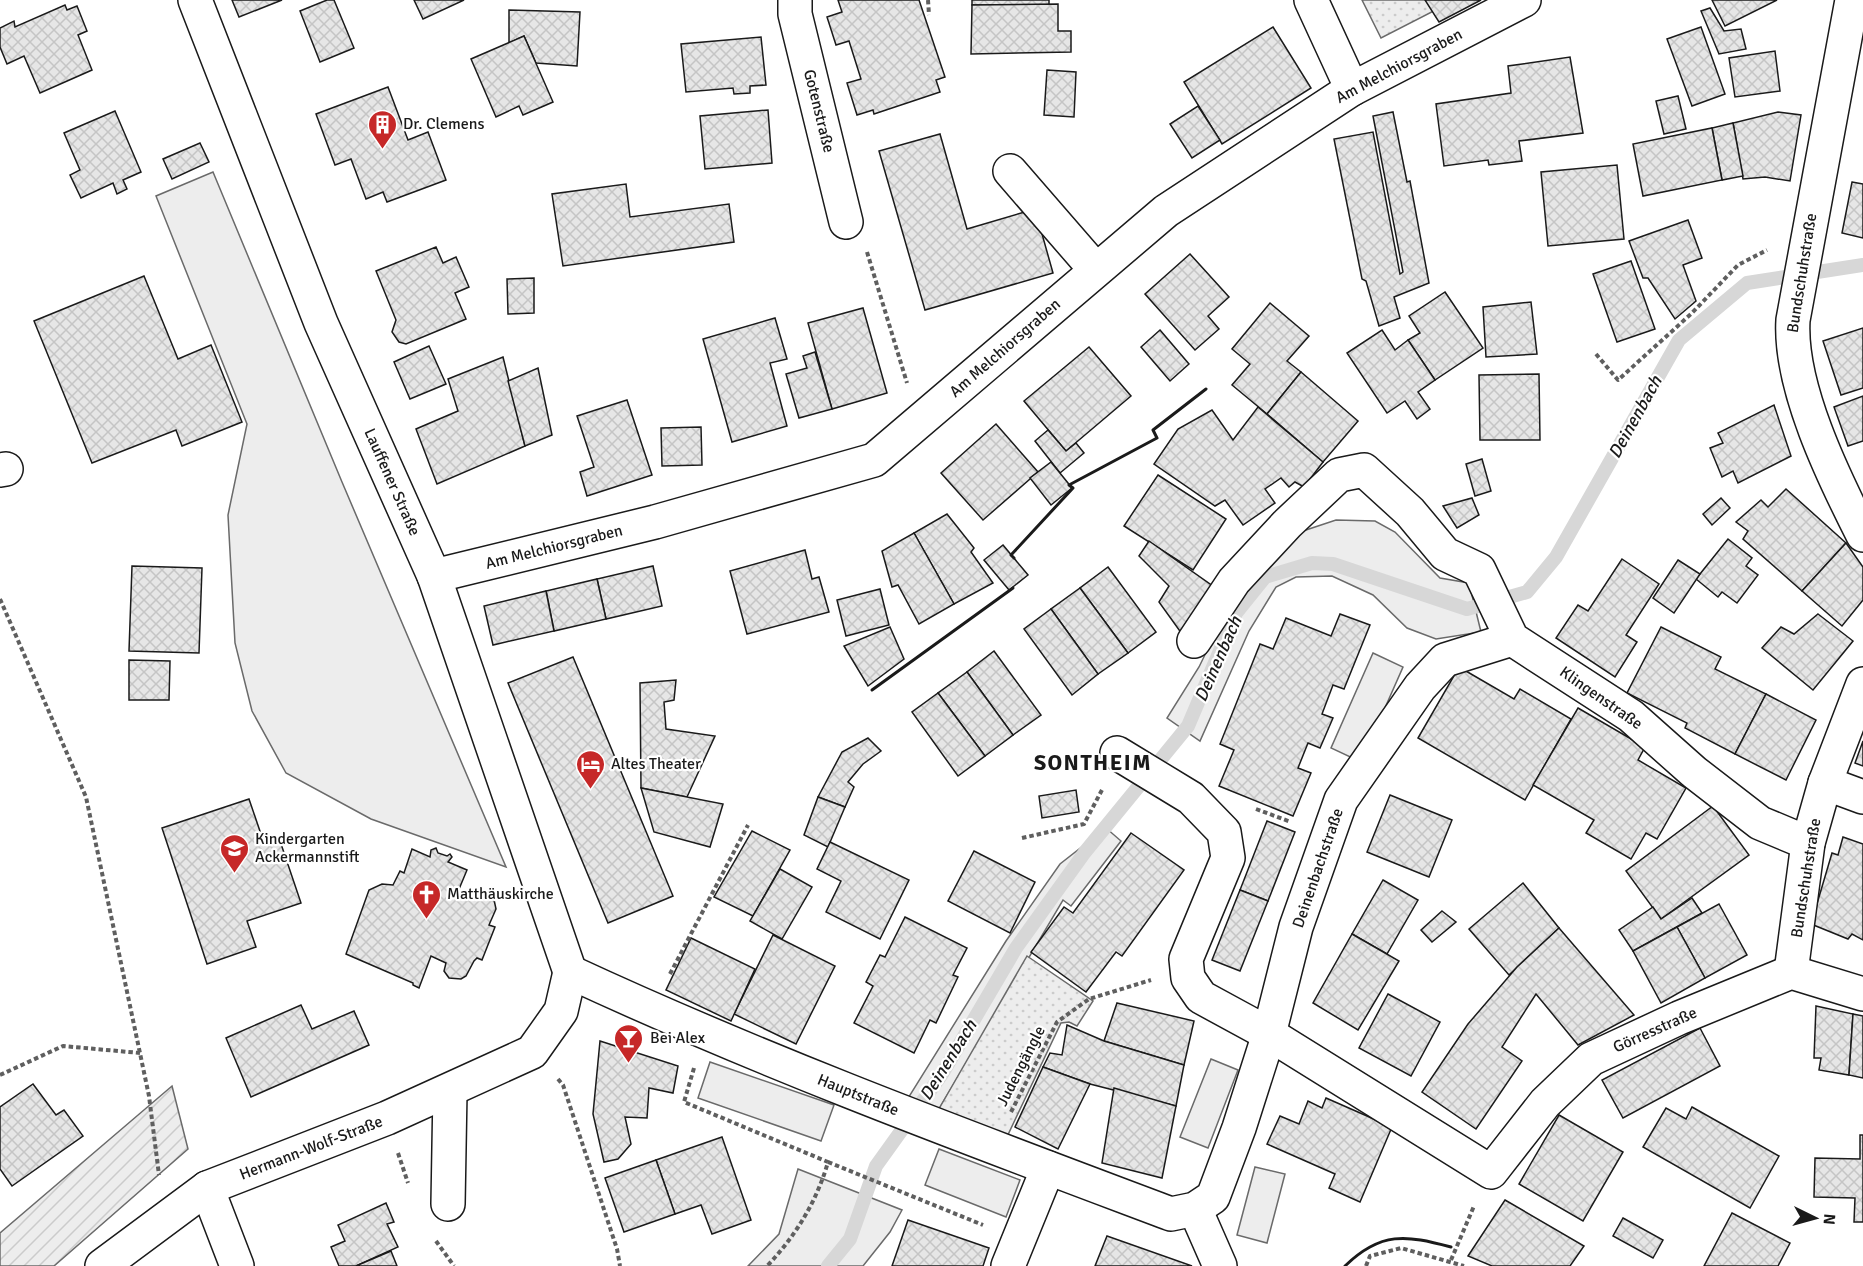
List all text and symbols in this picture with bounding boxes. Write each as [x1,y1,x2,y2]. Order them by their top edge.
street label: Am Melchiorsgraben [1332,24,1466,108]
street label: Gotenstraße [799,67,839,155]
building icon: Dr. Clemens [366,108,398,150]
place label: Dr. Clemens [403,114,485,134]
street label: Bundschuhstraße [1783,212,1821,334]
street label: Am Melchiorsgraben [945,294,1065,402]
water label: Deinenbach [1603,371,1667,462]
street label: Lauffener Straße [359,425,425,539]
street label: Am Melchiorsgraben [483,520,625,574]
water label: Deinenbach [1189,612,1247,705]
street label: Klingenstraße [1556,662,1646,734]
hotel icon: Altes Theater [574,748,606,790]
district label: SONTHEIM [1034,749,1152,776]
place label: Altes Theater [611,754,701,774]
street label: Deinenbachstraße [1288,805,1348,931]
street label: Bundschuhstraße [1787,817,1825,939]
place label: Kindergarten Ackermannstift [255,829,360,867]
school or university icon: Kindergarten Ackermannstift [218,832,250,874]
church icon: Matthäuskirche [410,878,442,920]
place label: Matthäuskirche [447,884,554,904]
street label: Görresstraße [1610,1003,1700,1057]
water label: Deinenbach [915,1015,982,1104]
bar icon: Bei Alex [613,1022,645,1064]
street label: Judengängle [992,1023,1050,1109]
place label: Bei Alex [650,1028,706,1048]
street label: Hauptstraße [814,1070,902,1120]
street label: Hermann-Wolf-Straße [237,1111,385,1185]
north arrow [1785,1188,1845,1248]
text: N [1818,1213,1839,1226]

